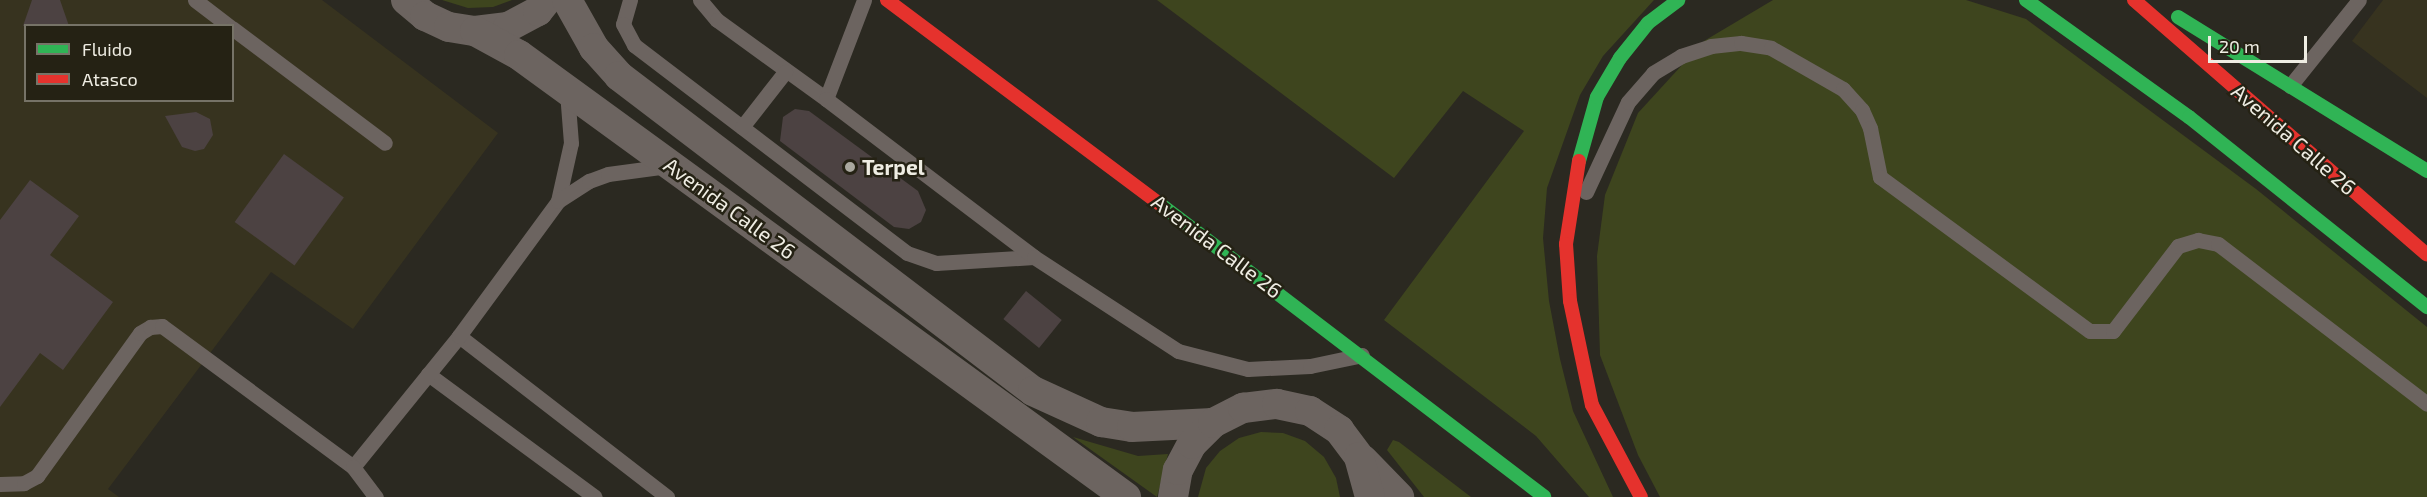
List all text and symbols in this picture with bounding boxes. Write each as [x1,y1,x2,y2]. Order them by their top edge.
legend [24,24,234,102]
scale bar [2211,24,2310,62]
text: 20 m [2219,35,2260,57]
text: Fluido [82,38,132,60]
text: Atasco [82,68,138,90]
street label: Avenida Calle 26 [2227,78,2361,200]
street label: Avenida Calle 26 [659,152,801,264]
place label: Terpel [862,154,925,180]
marker: Terpel [843,160,857,174]
street label: Avenida Calle 26 [1147,189,1287,303]

